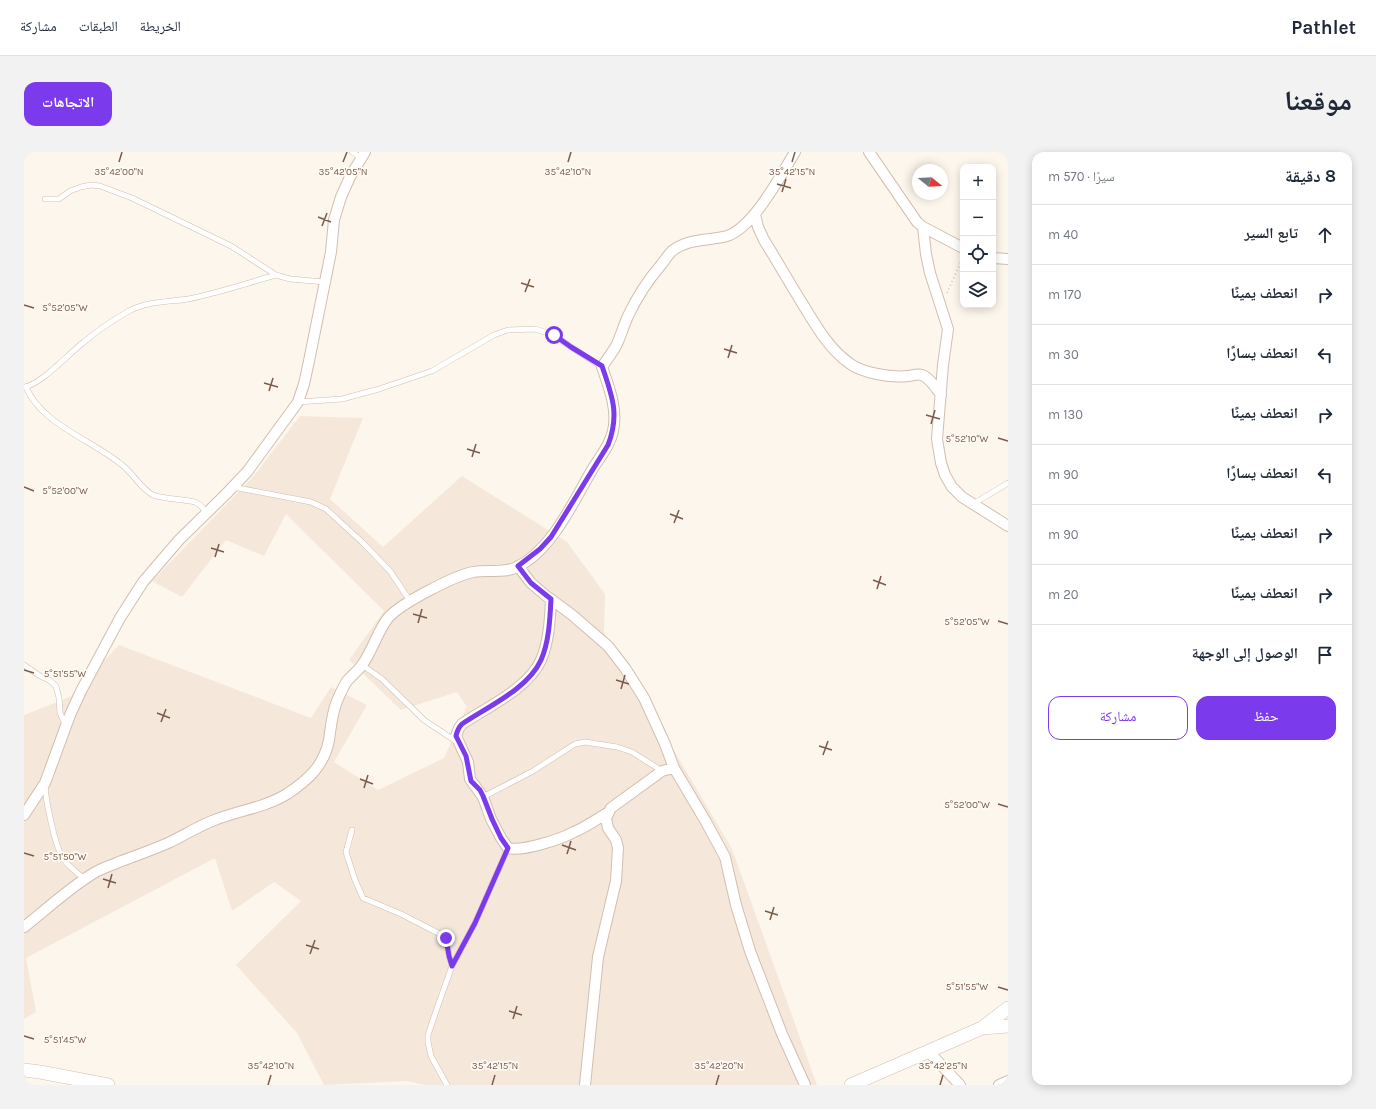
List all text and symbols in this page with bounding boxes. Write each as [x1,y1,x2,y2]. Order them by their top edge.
text: Pathlet [1291,17,1356,39]
text: مشاركة [20,18,57,35]
text: الطبقات [79,18,118,35]
text: الخريطة [140,18,181,35]
button: الاتجاهات [24,82,112,126]
text: موقعنا [1284,84,1352,117]
north arrow [912,164,948,200]
map controls [960,164,996,308]
button: + [960,164,996,200]
text: 35°42'00"N [94,166,144,178]
text: 35°42'05"N [318,166,368,178]
text: 35°42'10"N [545,166,591,178]
text: 35°42'15"N [769,166,815,178]
text: 8 دقيقة [1285,166,1336,186]
text: سيرًا · 570 m [1048,169,1115,184]
button: − [960,200,996,236]
text: تابع السير [1244,224,1298,242]
icon: ahead [1314,224,1336,246]
text: 40 m [1048,227,1078,242]
button: locate [960,236,996,272]
button: layers [960,272,996,308]
text: انعطف يمينًا [1231,284,1298,302]
icon: right [1314,284,1336,306]
text: 170 m [1048,287,1081,302]
text: 5°52'05"W [42,302,88,314]
route start [545,326,563,344]
text: انعطف يسارًا [1226,344,1298,362]
icon: left [1314,344,1336,366]
text: 30 m [1048,347,1079,362]
text: انعطف يمينًا [1231,404,1298,422]
icon: right [1314,404,1336,426]
text: 130 m [1048,407,1083,422]
text: 5°52'10"W [945,433,989,445]
text: انعطف يسارًا [1226,464,1298,482]
icon: left [1314,464,1336,486]
text: 90 m [1048,467,1079,482]
text: 5°52'00"W [42,485,88,497]
text: انعطف يمينًا [1231,524,1298,542]
icon: right [1314,524,1336,546]
text: 90 m [1048,527,1079,542]
text: انعطف يمينًا [1231,584,1298,602]
icon: right [1314,584,1336,606]
text: 20 m [1048,587,1079,602]
text: 5°52'05"W [944,616,990,628]
text: الوصول إلى الوجهة [1192,644,1298,662]
icon: arrive [1314,644,1336,666]
text: 5°51'55"W [44,668,86,680]
button: مشاركة [1048,696,1188,740]
button: حفظ [1196,696,1336,740]
text: 5°52'00"W [944,799,990,811]
text: 5°51'50"W [44,851,87,863]
route end [437,929,455,947]
text: 5°51'55"W [946,981,988,993]
text: 5°51'45"W [44,1034,86,1046]
text: 35°42'10"N [248,1060,294,1072]
text: 35°42'15"N [472,1060,518,1072]
text: 35°42'20"N [694,1060,744,1072]
text: 35°42'25"N [918,1060,968,1072]

